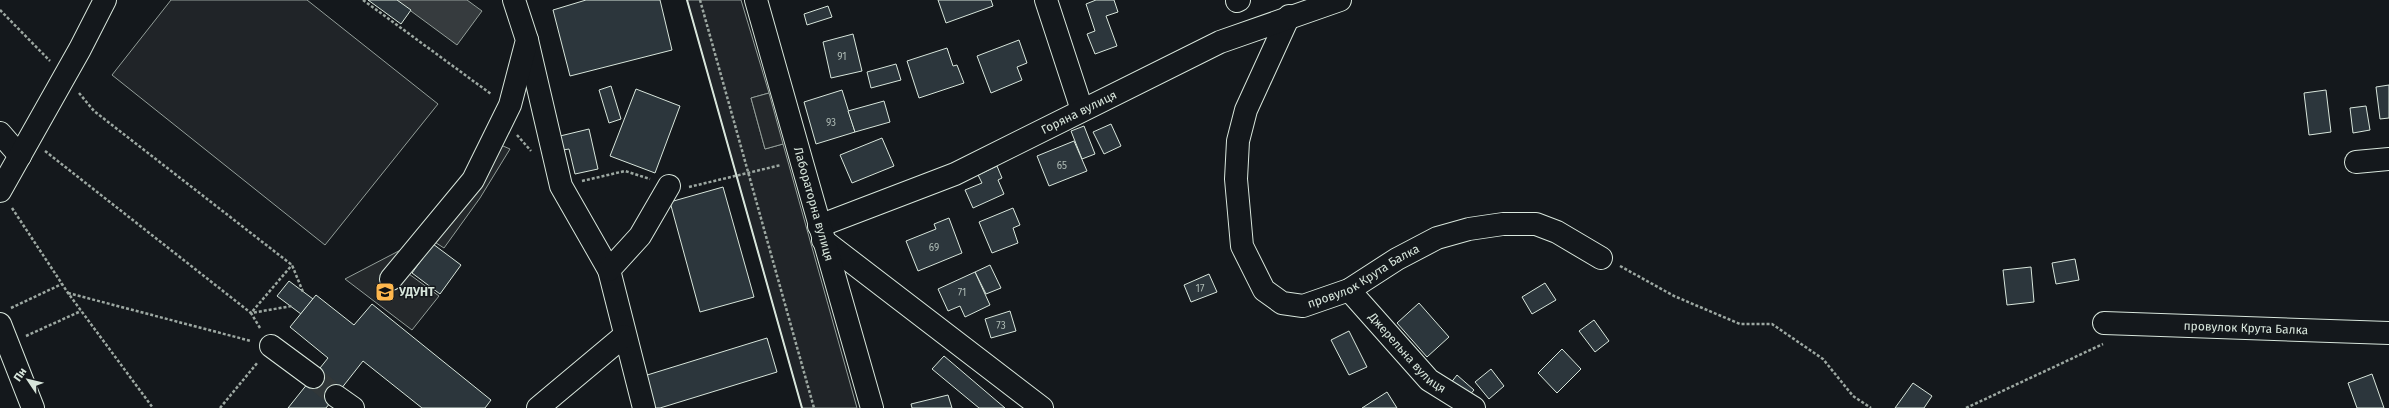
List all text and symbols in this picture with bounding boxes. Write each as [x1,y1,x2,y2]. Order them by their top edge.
house number: 91 [837,51,847,63]
street label: Горяна вулиця [1039,88,1119,137]
house number: 93 [826,117,836,129]
street label: Лабораторна вулиця [791,145,836,263]
house number: 65 [1057,160,1067,172]
house number: 69 [929,242,939,254]
street label: провулок Крута Балка [1306,242,1422,311]
school or university icon: УДУНТ [374,281,396,303]
house number: 17 [1196,283,1205,295]
place label: УДУНТ [398,285,435,299]
house number: 71 [958,287,966,299]
street label: Джерельна вулиця [1365,309,1449,396]
street label: провулок Крута Балка [2183,319,2308,337]
house number: 73 [996,320,1006,332]
north arrow [8,360,48,400]
text: Пн [11,365,29,384]

